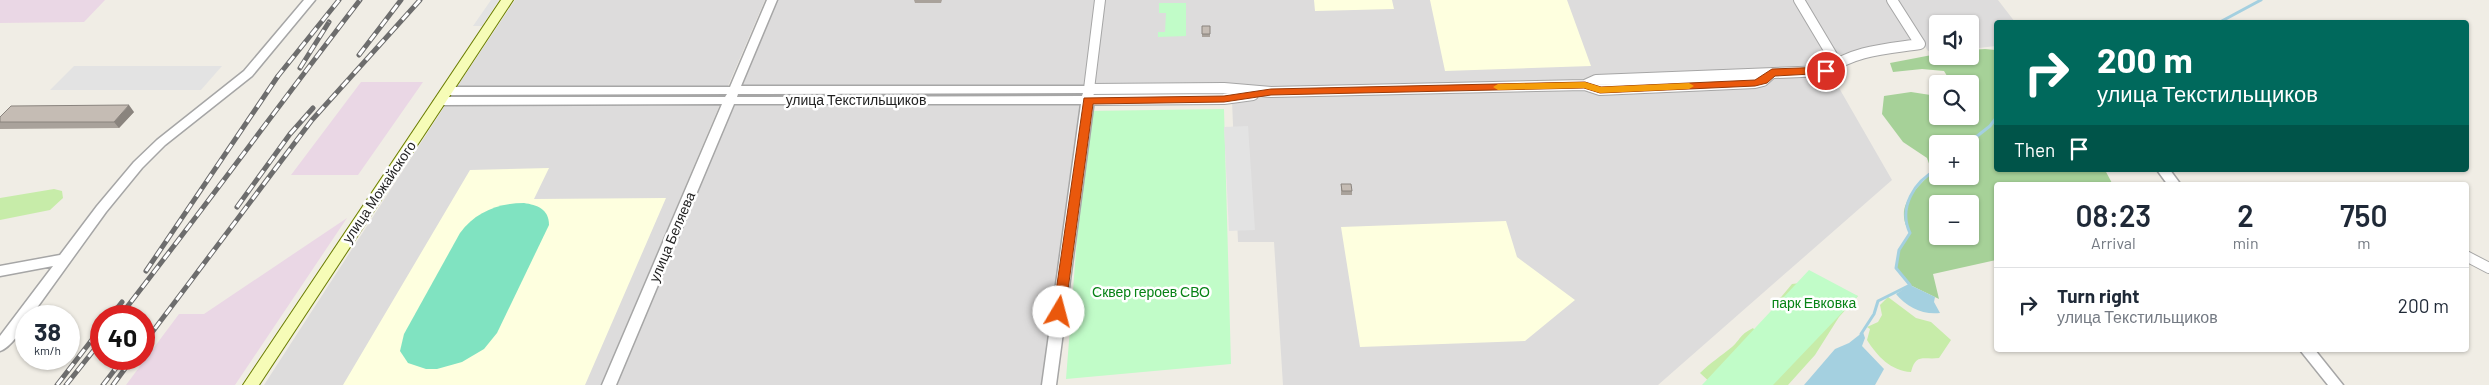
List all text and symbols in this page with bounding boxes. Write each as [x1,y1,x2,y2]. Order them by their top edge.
map controls [1929,15,1979,245]
button: sound [1929,15,1979,65]
text: 200 m [2097,38,2193,80]
icon: right [2014,40,2079,105]
pin [1805,50,1847,92]
icon: arrive [1812,57,1840,85]
button: search [1929,75,1979,125]
text: улица Текстильщиков [2097,80,2318,106]
street label: улица Текстильщиков [786,91,926,108]
button: + [1929,135,1979,185]
icon: arrive [2065,135,2093,163]
street label: улица Можайского [338,137,419,246]
text: Then [2014,138,2055,161]
street label: улица Беляева [645,189,698,284]
button: − [1929,195,1979,245]
text: 08:23 [2075,197,2151,233]
text: 2 [2237,197,2254,233]
text: 750 [2340,197,2388,233]
text: Arrival [2091,233,2136,252]
text: min [2233,233,2259,252]
text: m [2357,233,2370,252]
park label: Сквер героев СВО [1092,283,1210,300]
text: Turn right [2057,284,2139,307]
position arrow [1032,285,1084,337]
icon: right [2014,291,2042,319]
park label: парк Евковка [1772,294,1856,311]
text: 200 m [2398,294,2449,317]
speed limit sign: 40 [90,305,155,370]
text: улица Текстильщиков [2057,307,2218,326]
text: 38 [34,316,61,346]
text: km/h [34,343,61,357]

